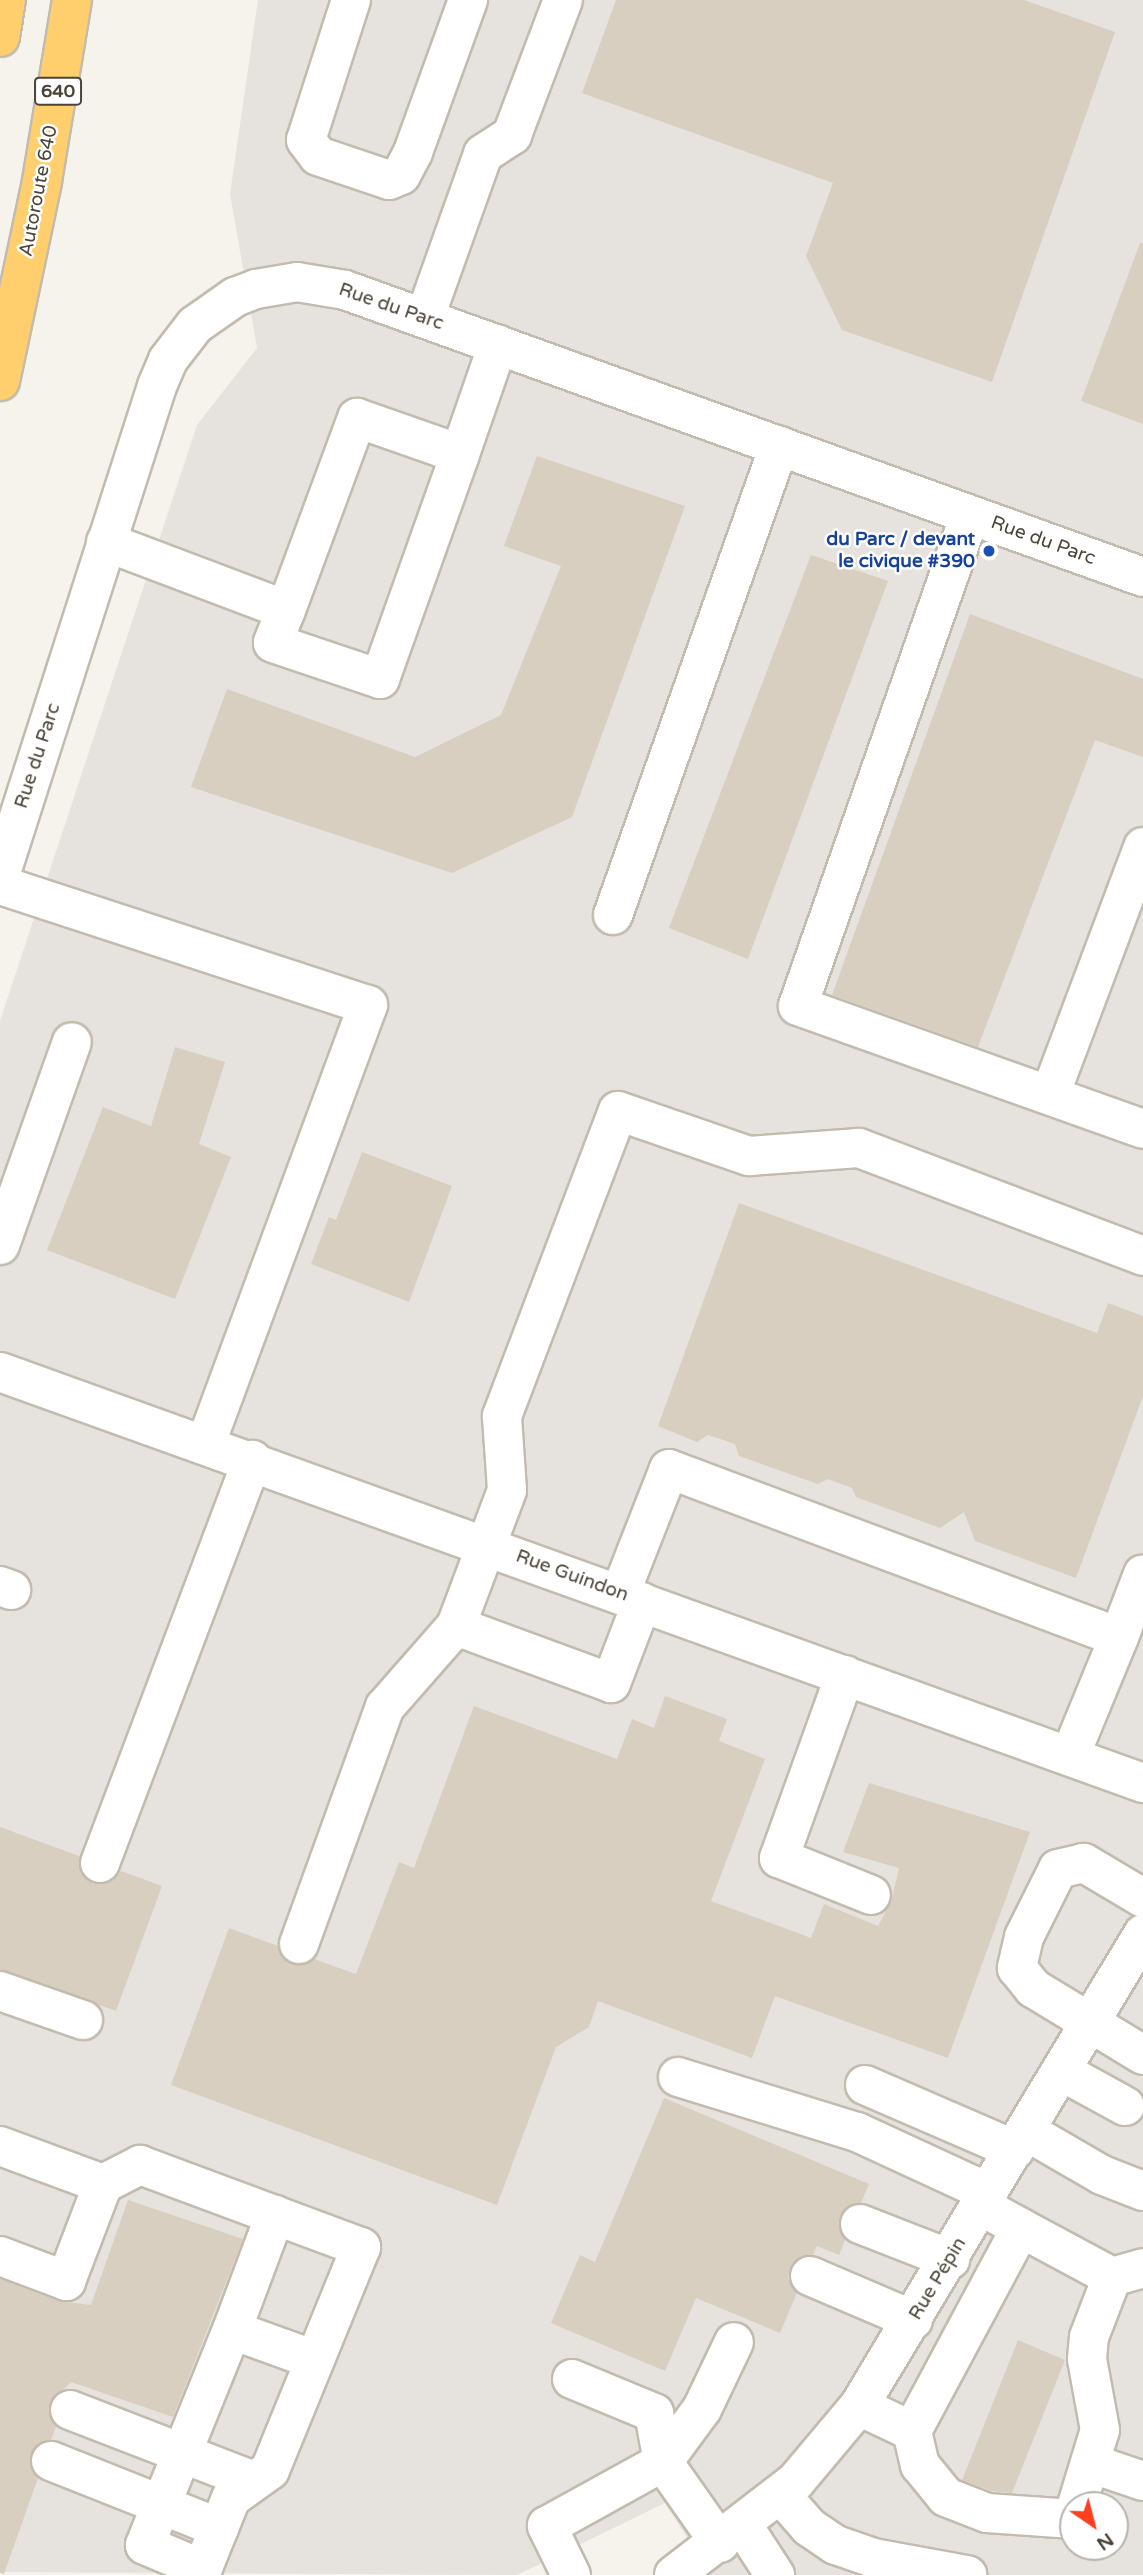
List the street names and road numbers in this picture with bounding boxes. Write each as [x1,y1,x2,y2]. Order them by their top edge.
road number: 640 [34,76,82,106]
street label: Autoroute 640 [15,124,63,258]
street label: Rue du Parc [336,278,446,336]
street label: Rue du Parc [988,512,1098,570]
street label: Rue du Parc [10,700,66,812]
street label: Rue Guindon [513,1545,631,1607]
street label: Rue Pépin [904,2234,972,2324]

